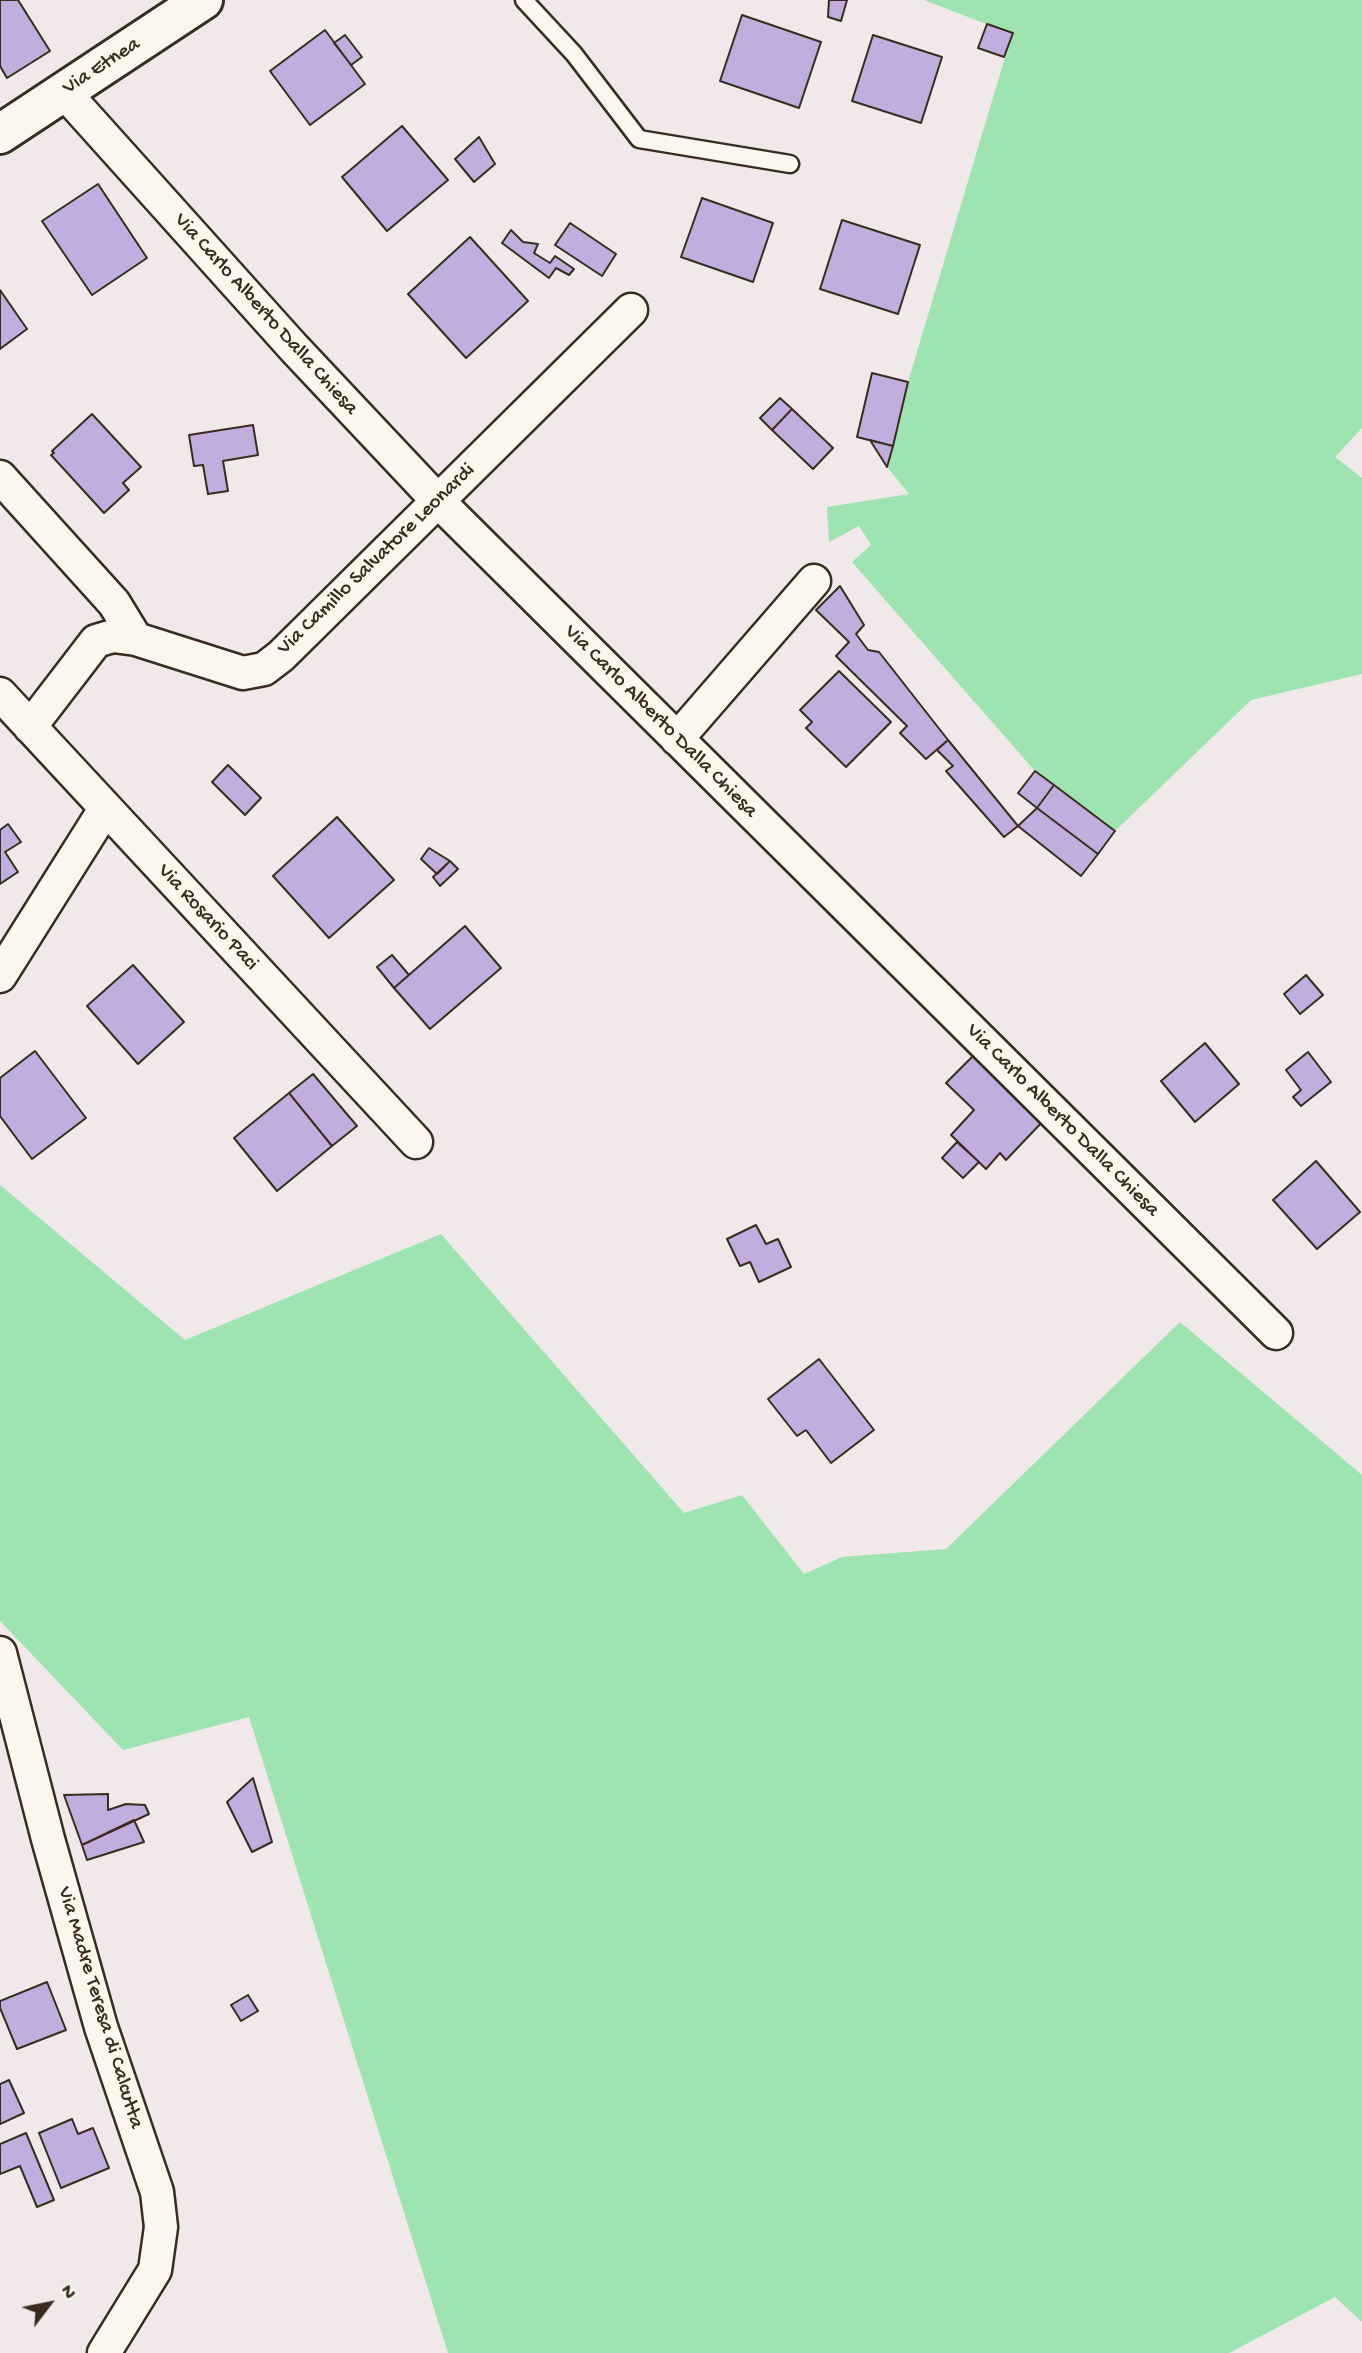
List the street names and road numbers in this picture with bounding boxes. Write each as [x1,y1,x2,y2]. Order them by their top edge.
street label: Via Etnea [59,33,145,101]
street label: Via Carlo Alberto Dalla Chiesa [168,209,362,421]
street label: Via Camillo Salvatore Leonardi [273,459,481,661]
street label: Via Carlo Alberto Dalla Chiesa [558,620,762,824]
street label: Via Rosario Paci [151,859,263,977]
street label: Via Carlo Alberto Dalla Chiesa [960,1019,1164,1223]
street label: Via Madre Teresa di Calcutta [50,1884,148,2132]

